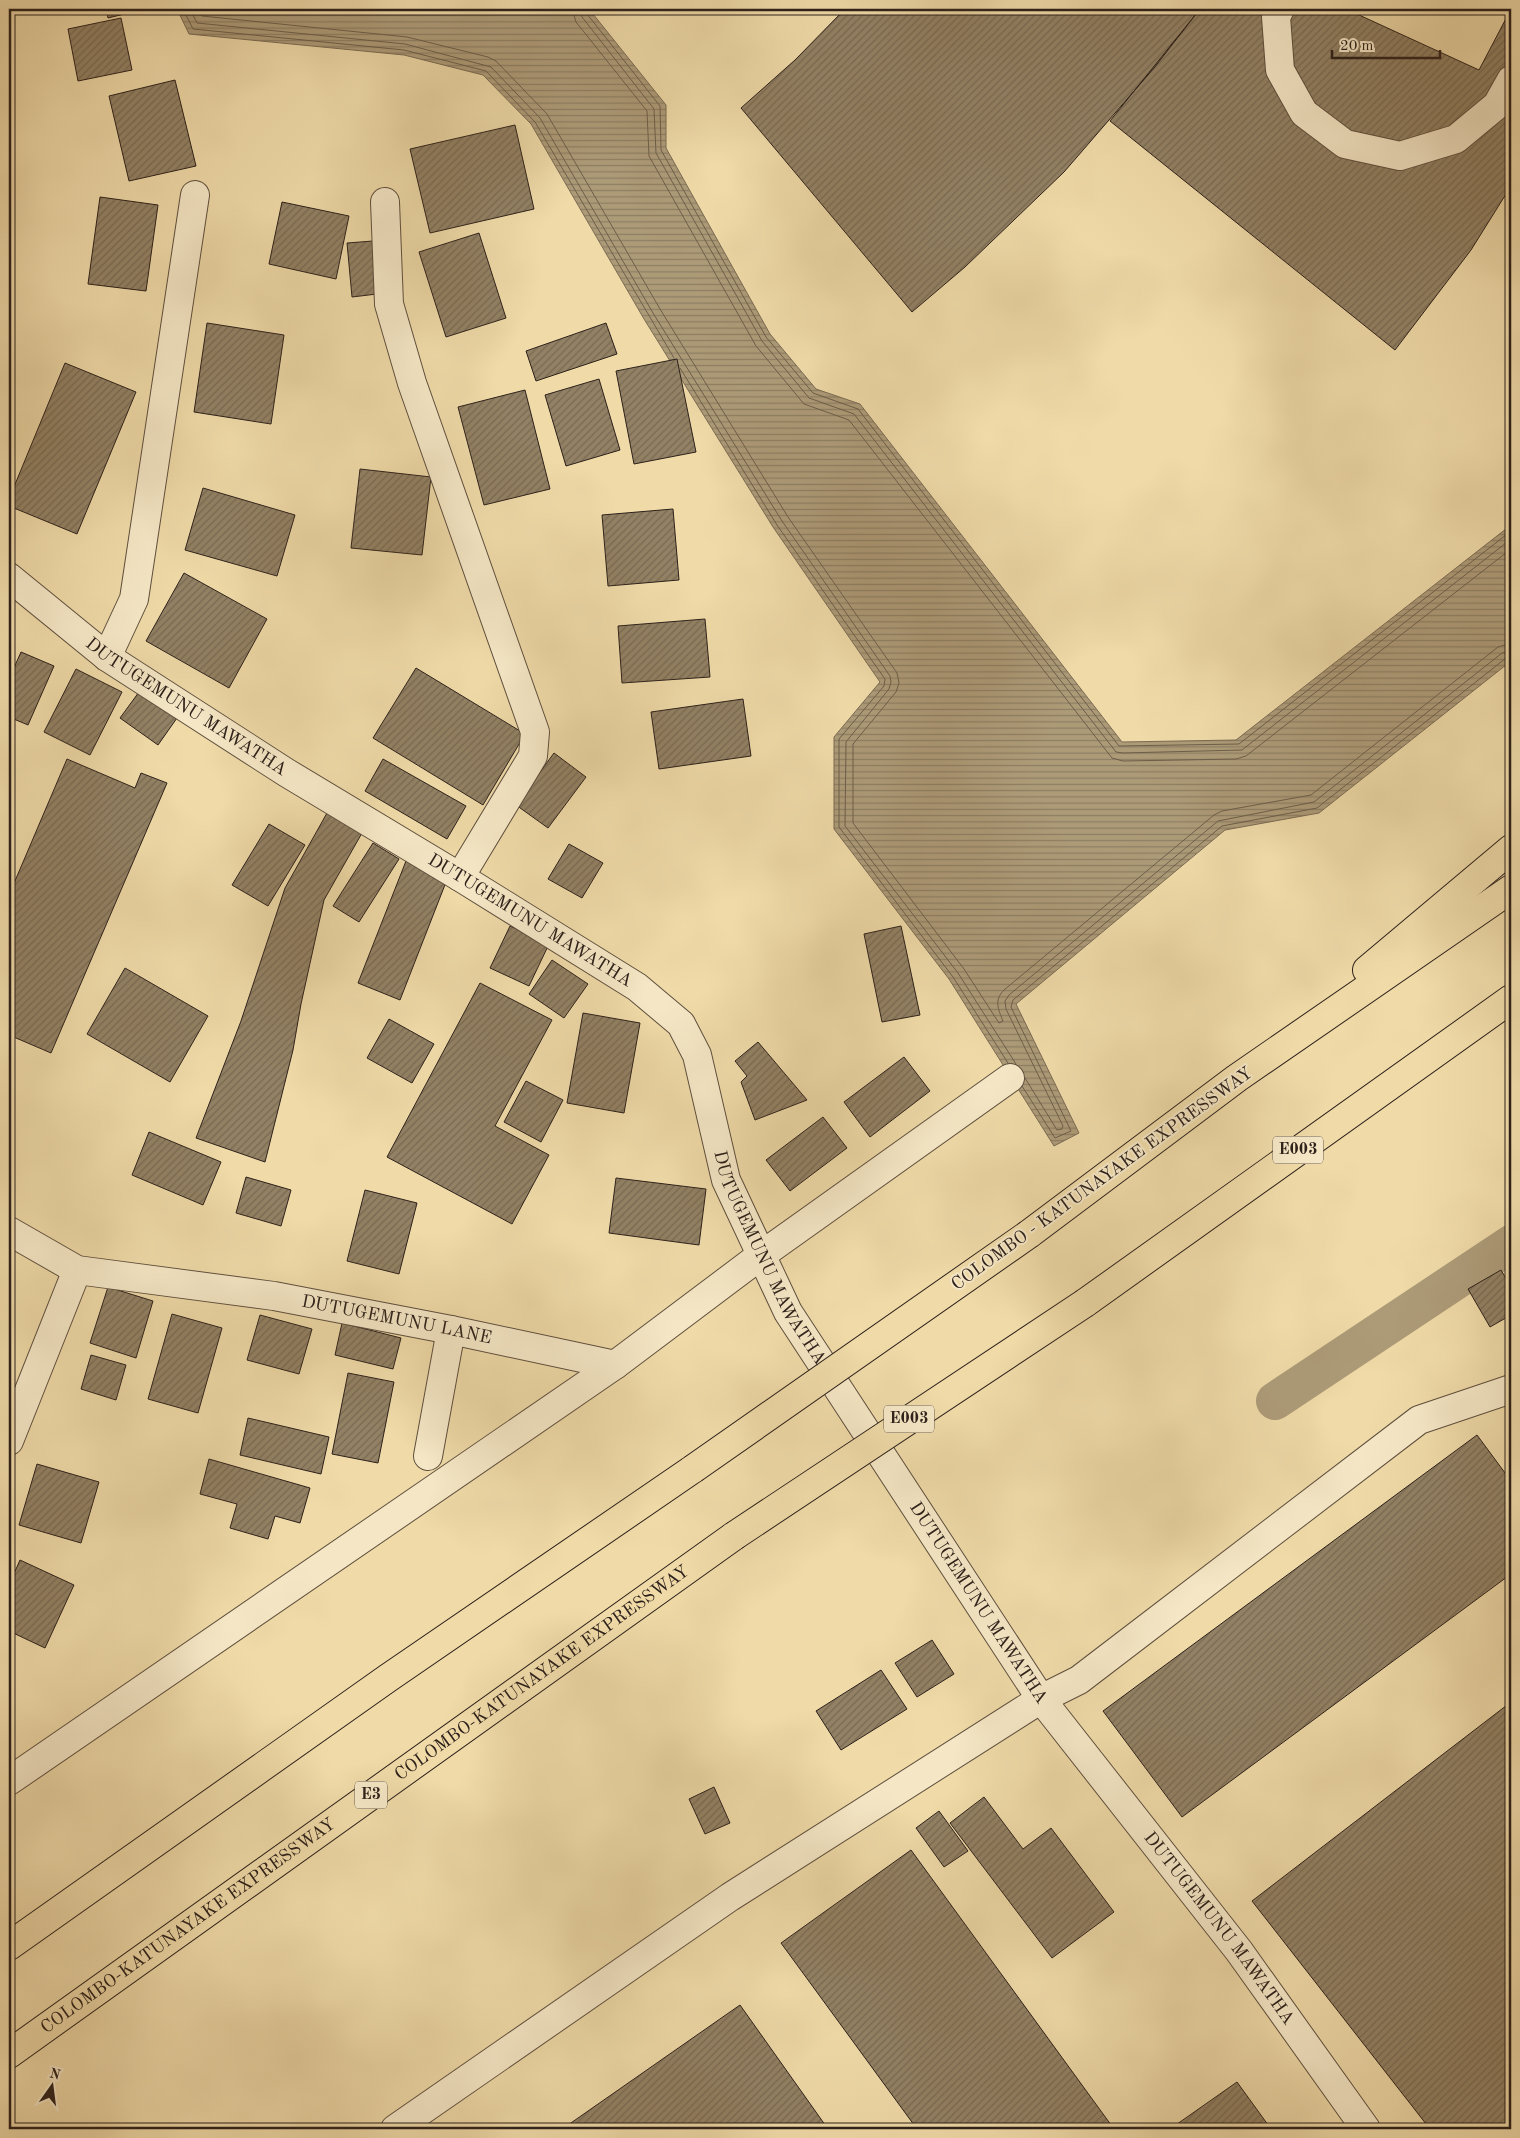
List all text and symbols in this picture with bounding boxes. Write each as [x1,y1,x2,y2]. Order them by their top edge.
scale bar [1332,28,1440,60]
text: 20 m [1340,39,1374,54]
street label: DUTUGEMUNU MAWATHA [82,634,290,779]
street label: DUTUGEMUNU MAWATHA [425,851,636,991]
street label: COLOMBO - KATUNAYAKE EXPRESSWAY [948,1064,1256,1294]
road number: E003 [1273,1136,1323,1164]
street label: DUTUGEMUNU MAWATHA [710,1149,829,1368]
street label: DUTUGEMUNU LANE [300,1292,493,1347]
road number: E003 [884,1406,934,1432]
street label: DUTUGEMUNU MAWATHA [906,1499,1051,1707]
street label: COLOMBO-KATUNAYAKE EXPRESSWAY [392,1562,692,1784]
road number: E3 [355,1782,387,1808]
street label: COLOMBO-KATUNAYAKE EXPRESSWAY [38,1815,338,2037]
street label: DUTUGEMUNU MAWATHA [1140,1829,1298,2028]
north arrow [28,2060,78,2110]
text: N [48,2066,62,2083]

